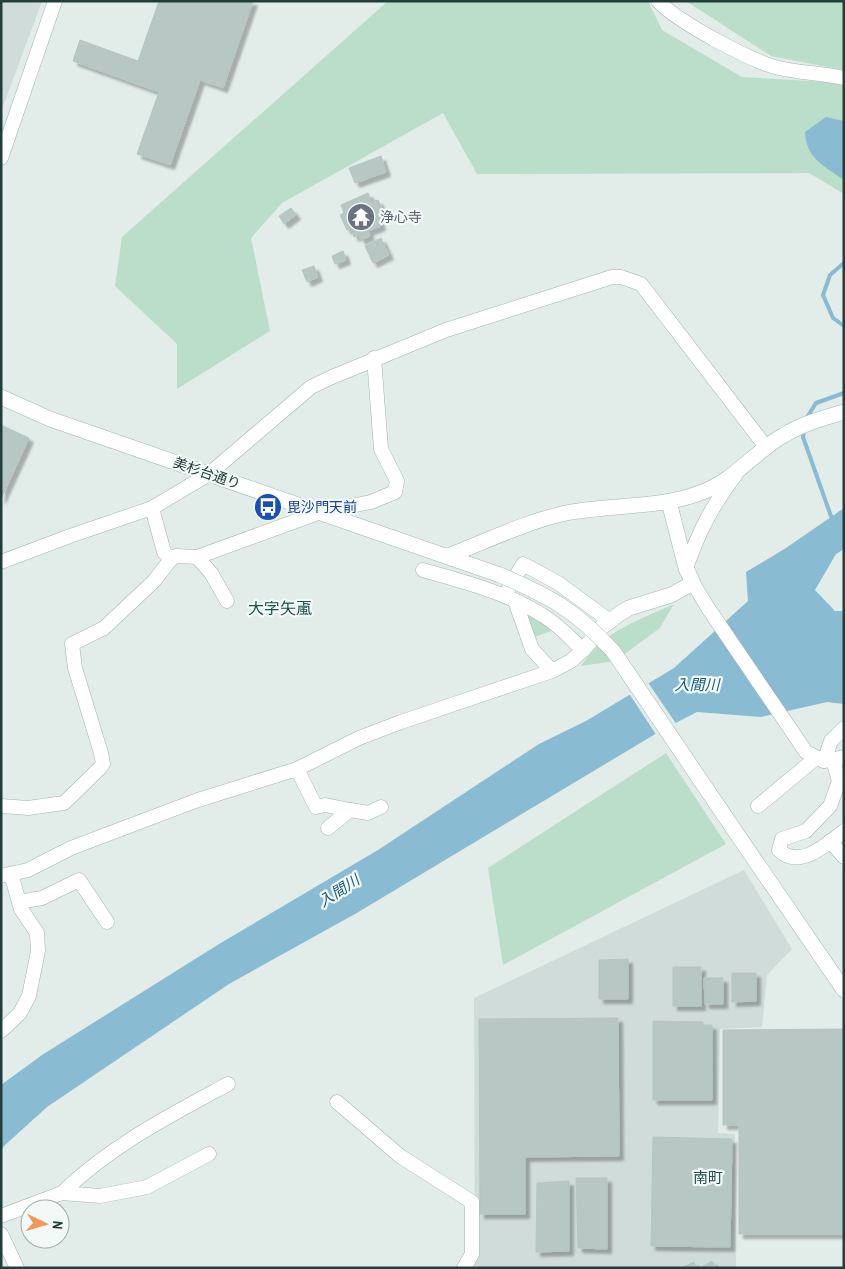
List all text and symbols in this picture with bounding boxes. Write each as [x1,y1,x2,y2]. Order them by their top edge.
temple icon: 浄心寺 [346,202,376,232]
place label: 浄心寺 [380,208,422,226]
street label: 美杉台通り [171,453,243,493]
bus stop icon: 毘沙門天前 [253,492,283,522]
place label: 毘沙門天前 [287,498,357,516]
district label: 大字矢颪 [248,597,312,619]
water label: 入間川 [674,674,721,695]
water label: 入間川 [314,868,365,912]
district label: 南町 [693,1167,723,1188]
north arrow [20,1199,70,1249]
text: N [49,1220,67,1230]

